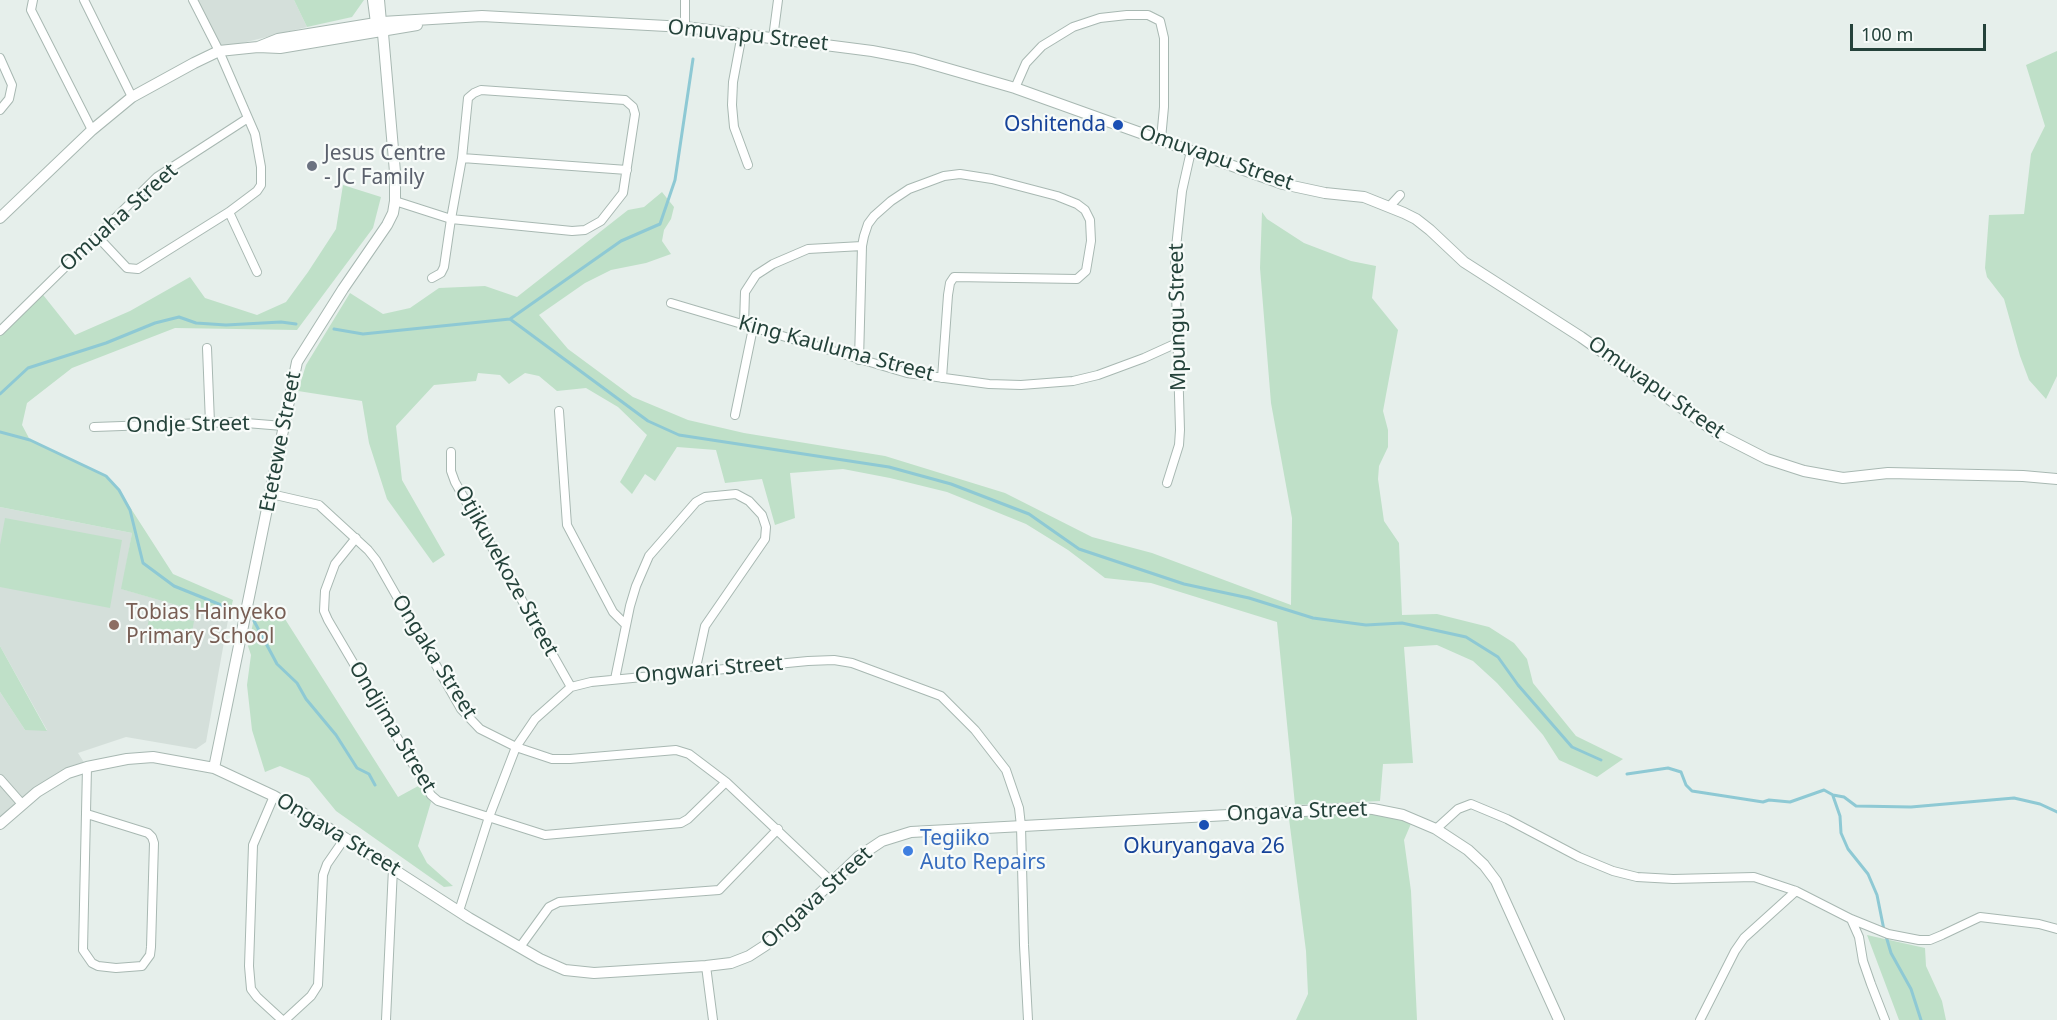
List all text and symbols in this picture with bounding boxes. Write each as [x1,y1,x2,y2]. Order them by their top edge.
scale bar [1853,12,1990,50]
street label: Omuvapu Street [666,15,830,57]
text: 100 m [1861,22,1913,46]
place label: Oshitenda [1004,112,1106,138]
marker: Oshitenda [1111,118,1125,132]
street label: Omuvapu Street [1136,120,1296,196]
place label: Jesus Centre - JC Family [324,141,446,191]
street label: Omuaha Street [55,159,183,277]
marker: Jesus Centre - JC Family [305,159,319,173]
street label: Mpungu Street [1164,243,1192,391]
street label: King Kauluma Street [735,311,937,387]
street label: Omuvapu Street [1583,331,1729,445]
street label: Etetewe Street [255,370,307,514]
street label: Ondje Street [126,411,250,439]
street label: Otjikuvekoze Street [449,481,563,661]
street label: Ongaka Street [386,590,482,724]
place label: Tobias Hainyeko Primary School [126,600,287,650]
marker: Tobias Hainyeko Primary School [107,618,121,632]
street label: Ongwari Street [634,651,784,689]
street label: Ondjima Street [343,657,441,797]
street label: Ongava Street [271,788,405,882]
street label: Ongava Street [1226,797,1368,827]
marker: Okuryangava 26 [1197,818,1211,832]
place label: Tegiiko Auto Repairs [920,826,1046,876]
place label: Okuryangava 26 [1123,834,1285,860]
street label: Ongava Street [756,842,878,954]
marker: Tegiiko Auto Repairs [901,844,915,858]

